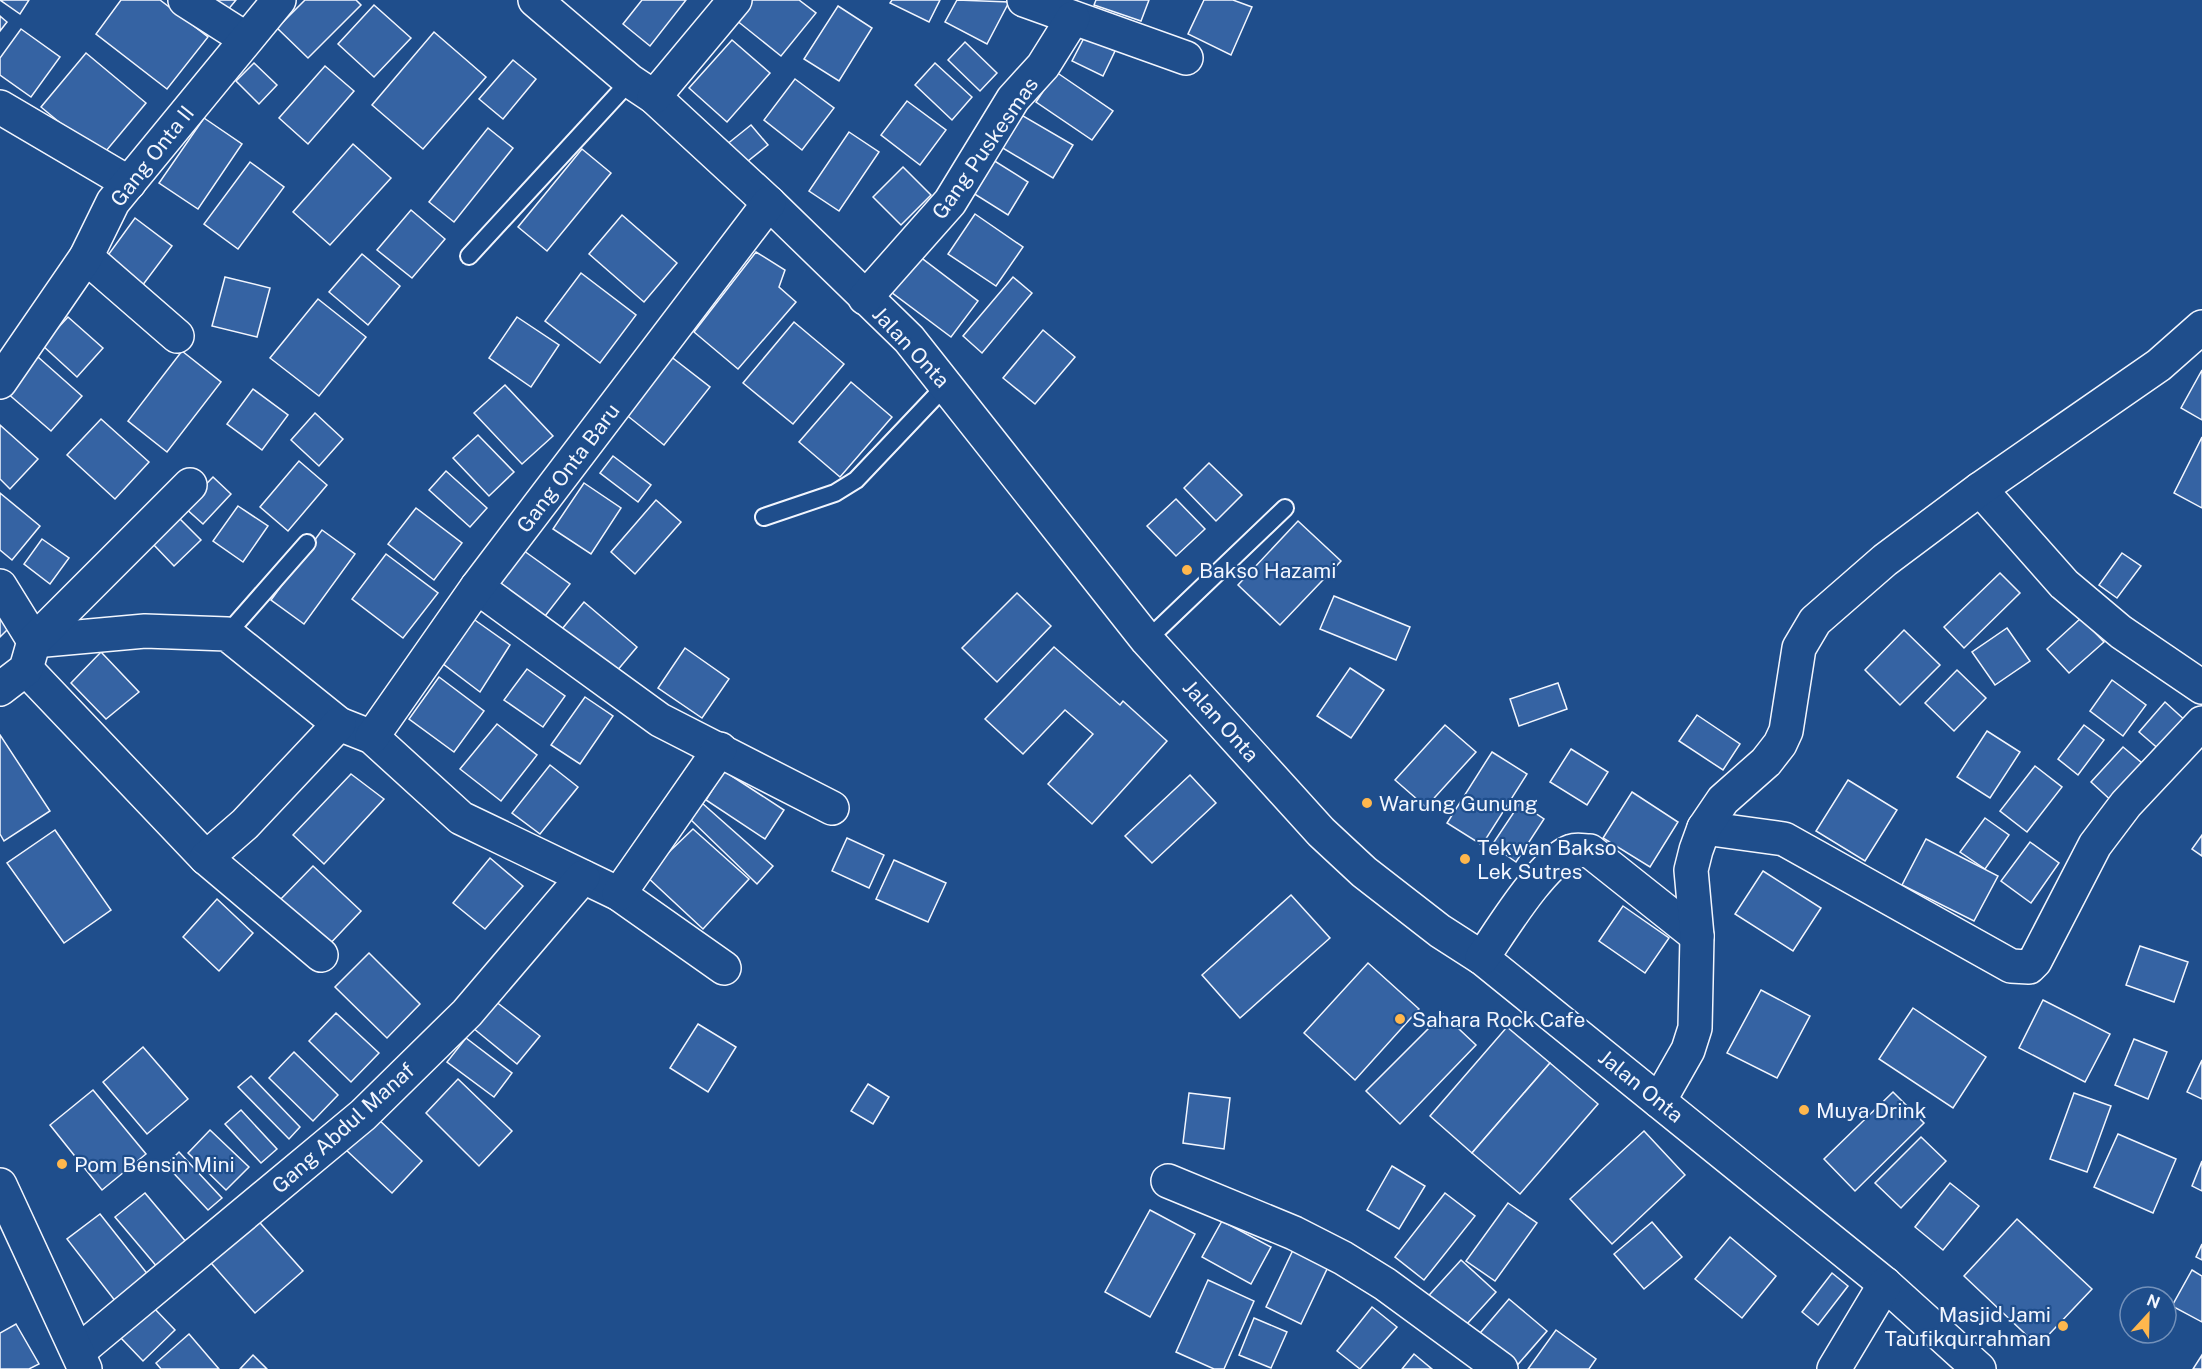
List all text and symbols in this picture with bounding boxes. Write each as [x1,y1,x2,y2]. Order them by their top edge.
street label: Gang Puskesmas [927,72,1043,224]
street label: Gang Onta II [105,101,199,211]
street label: Jalan Onta [867,301,955,393]
street label: Gang Onta Baru [511,399,625,537]
place label: Bakso Hazami [1199,558,1336,583]
marker: Bakso Hazami [1180,563,1194,577]
street label: Jalan Onta [1178,675,1264,767]
place label: Warung Gunung [1379,791,1538,816]
marker: Warung Gunung [1360,796,1374,810]
place label: Tekwan Bakso Lek Sutres [1477,835,1617,884]
marker: Tekwan Bakso Lek Sutres [1458,852,1472,866]
place label: Sahara Rock Cafe [1412,1007,1585,1032]
marker: Sahara Rock Cafe [1393,1012,1407,1026]
street label: Jalan Onta [1594,1044,1688,1128]
street label: Gang Abdul Manaf [267,1058,419,1198]
place label: Muya Drink [1816,1098,1927,1123]
marker: Muya Drink [1797,1103,1811,1117]
place label: Pom Bensin Mini [74,1152,235,1177]
marker: Pom Bensin Mini [55,1157,69,1171]
north arrow [2118,1285,2178,1345]
text: N [2144,1290,2163,1313]
place label: Masjid Jami Taufikqurrahman [1885,1302,2051,1351]
marker: Masjid Jami Taufikqurrahman [2056,1319,2070,1333]

